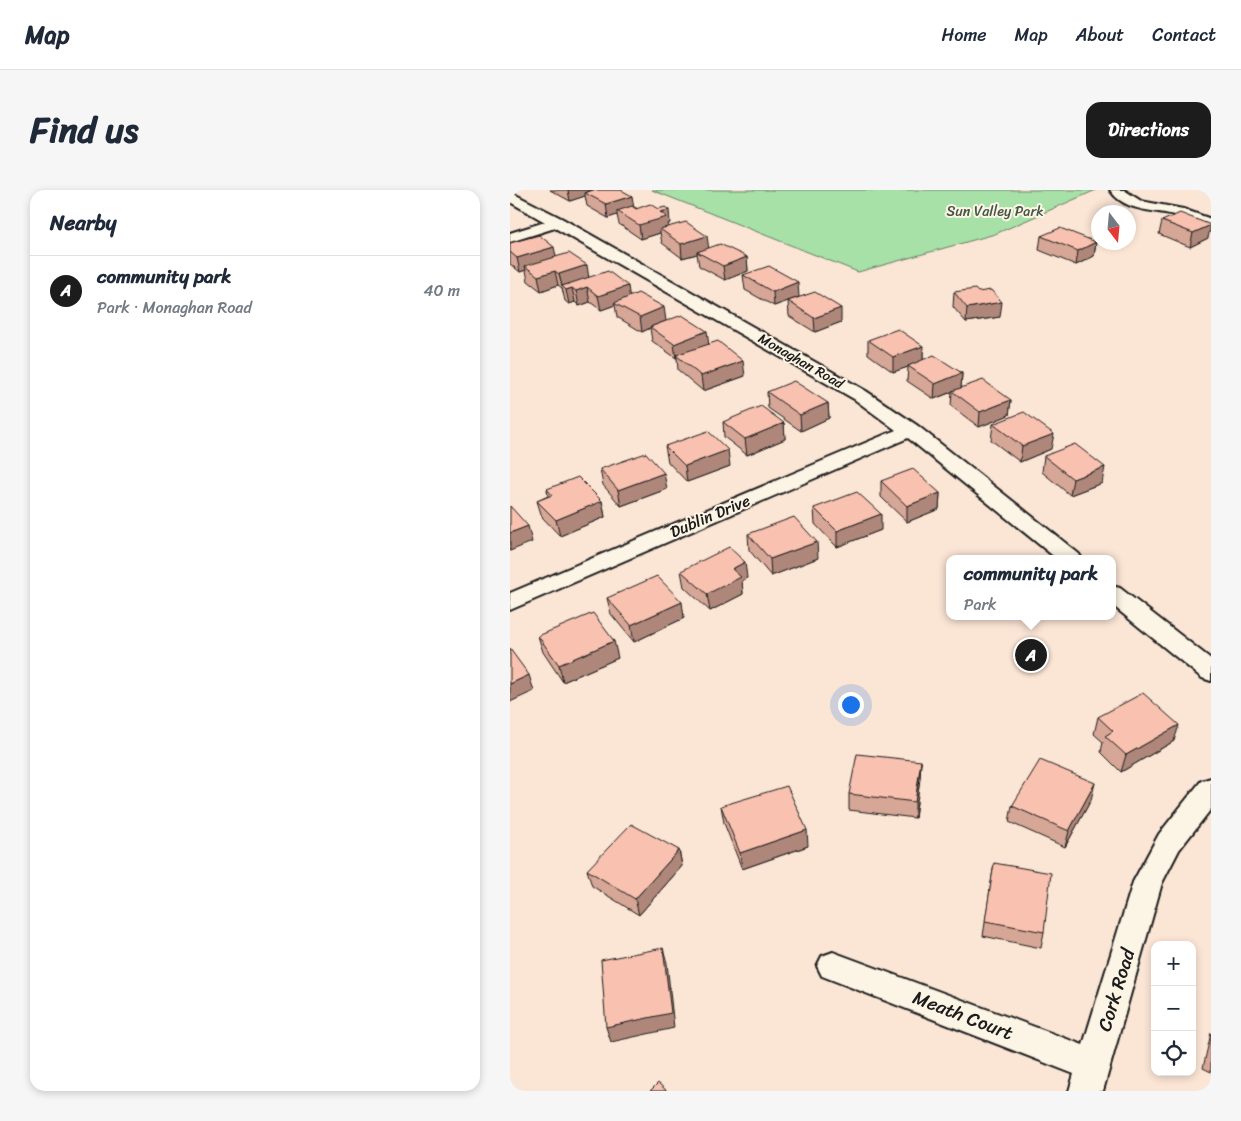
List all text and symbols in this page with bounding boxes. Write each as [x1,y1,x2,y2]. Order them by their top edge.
text: Map [25,14,69,56]
text: Home [942,19,987,51]
text: Map [1015,19,1048,51]
text: About [1076,19,1124,51]
text: Contact [1152,19,1216,51]
text: Find us [30,99,138,161]
button: Directions [1086,102,1211,158]
park label: Sun Valley Park [946,199,1044,224]
text: Nearby [50,204,116,242]
north arrow [1091,205,1136,250]
text: community park [97,260,231,293]
text: A [61,276,71,305]
text: 40 m [423,276,460,305]
text: Park · Monaghan Road [97,293,252,322]
street label: Monaghan Road [753,326,850,397]
street label: Dublin Drive [665,486,755,546]
popup [946,555,1116,620]
text: community park [964,557,1098,590]
text: Park [964,590,997,619]
pin: A [1015,636,1047,674]
your location [838,692,864,718]
map controls [1151,941,1196,1076]
button: + [1151,941,1196,986]
street label: Cork Road [1088,943,1145,1036]
street label: Meath Court [908,981,1018,1049]
button: − [1151,986,1196,1031]
button: locate [1151,1031,1196,1076]

